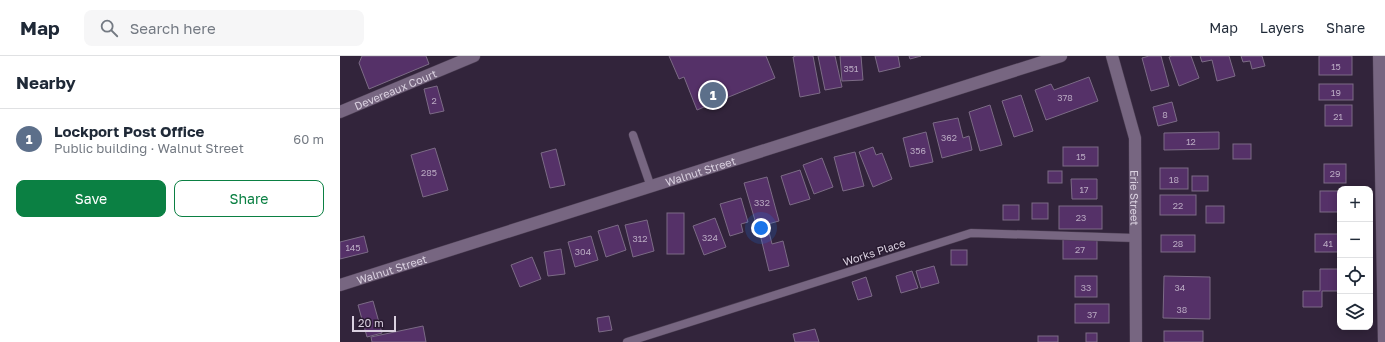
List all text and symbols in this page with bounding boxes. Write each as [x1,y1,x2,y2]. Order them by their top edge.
search box [84,10,364,46]
text: Map [20,16,60,39]
icon: search [98,17,120,39]
text: Search here [130,19,216,37]
text: Map [1209,19,1238,36]
text: Layers [1260,19,1304,36]
text: Share [1326,19,1365,36]
house number: 15 [1331,61,1341,72]
house number: 351 [844,63,859,74]
street label: Devereaux Court [352,66,439,112]
text: Nearby [16,72,76,93]
pin: 1 [700,80,726,110]
house number: 19 [1331,87,1341,98]
house number: 378 [1057,92,1073,103]
house number: 2 [431,95,437,106]
house number: 8 [1162,109,1168,120]
house number: 21 [1333,111,1343,122]
text: Lockport Post Office [54,122,204,140]
text: 1 [26,131,32,147]
text: 60 m [293,131,324,147]
house number: 362 [941,132,957,143]
house number: 12 [1186,136,1196,147]
text: Public building · Walnut Street [54,140,244,156]
house number: 356 [910,145,926,156]
house number: 15 [1076,151,1086,162]
street label: Walnut Street [663,153,737,188]
house number: 285 [421,167,437,178]
house number: 29 [1330,168,1340,179]
street label: Erie Street [1129,170,1142,226]
house number: 18 [1169,174,1179,185]
button: Save [16,180,166,217]
button: Share [174,180,324,217]
house number: 17 [1079,184,1089,195]
map controls [1337,186,1373,330]
button: + [1337,186,1373,222]
house number: 332 [754,197,770,208]
house number: 22 [1173,200,1183,211]
house number: 23 [1076,212,1086,223]
your location [751,218,771,238]
button: − [1337,222,1373,258]
house number: 324 [702,232,718,243]
house number: 312 [633,233,647,244]
street label: Works Place [841,236,907,268]
house number: 28 [1173,238,1183,249]
house number: 41 [1323,238,1334,249]
house number: 145 [345,242,361,253]
house number: 27 [1075,244,1085,255]
house number: 304 [575,246,592,257]
street label: Walnut Street [355,251,428,286]
button: locate [1337,258,1373,294]
house number: 33 [1081,282,1091,293]
house number: 34 [1175,282,1186,293]
button: layers [1337,294,1373,330]
house number: 38 [1177,304,1187,315]
house number: 37 [1087,309,1097,320]
scale bar [352,314,396,333]
text: 20 m [358,316,384,329]

